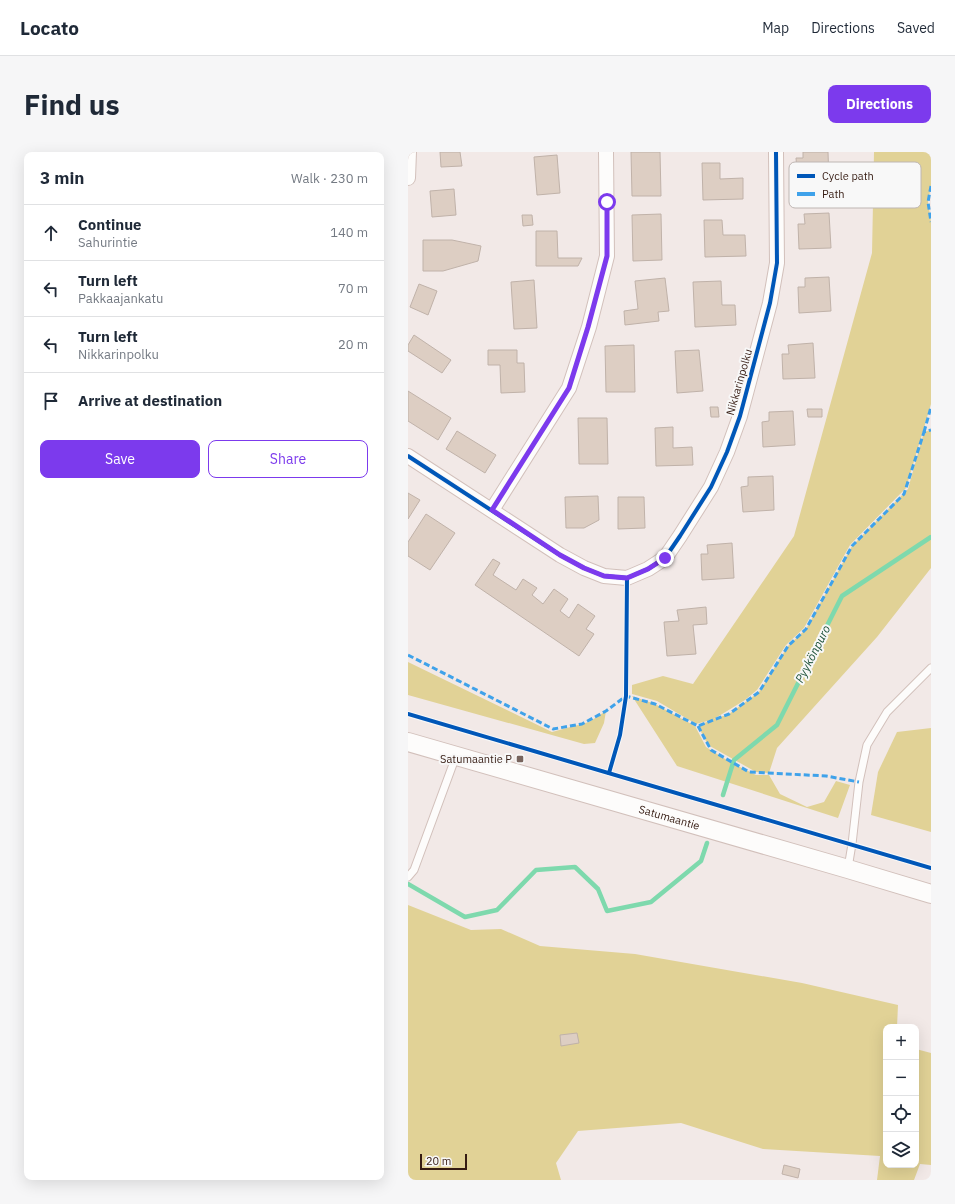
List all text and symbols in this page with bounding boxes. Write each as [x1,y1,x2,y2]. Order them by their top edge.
text: Locato [20,16,79,40]
text: Map [762,19,789,37]
text: Directions [811,19,875,37]
text: Saved [897,19,935,37]
button: Directions [828,85,931,123]
text: Find us [24,86,120,123]
legend [789,162,921,208]
text: 3 min [40,167,84,189]
text: Cycle path [822,169,874,183]
text: Walk · 230 m [291,170,368,187]
text: Path [822,187,845,201]
route start [598,193,616,211]
text: Continue [78,215,142,234]
icon: ahead [40,222,62,244]
text: 140 m [330,224,368,241]
text: Sahurintie [78,234,138,251]
text: Turn left [78,271,138,290]
icon: left [40,278,62,300]
text: 70 m [338,280,368,297]
text: Pakkaajankatu [78,290,163,307]
text: Turn left [78,327,138,346]
icon: left [40,334,62,356]
text: 20 m [338,336,368,353]
text: Nikkarinpolku [78,346,159,363]
street label: Nikkarinpolku [723,347,755,417]
icon: arrive [40,390,62,412]
text: Arrive at destination [78,391,222,410]
button: Save [40,440,200,478]
button: Share [208,440,368,478]
route end [656,549,674,567]
water label: Pyykönpuro [792,622,834,685]
place label: Satumaantie P [440,752,512,766]
marker: Satumaantie P [515,754,525,764]
street label: Satumaantie [637,802,701,833]
map controls [883,1024,919,1168]
button: + [883,1024,919,1060]
button: − [883,1060,919,1096]
button: locate [883,1096,919,1132]
button: layers [883,1132,919,1168]
scale bar [420,1152,467,1171]
text: 20 m [426,1154,451,1168]

